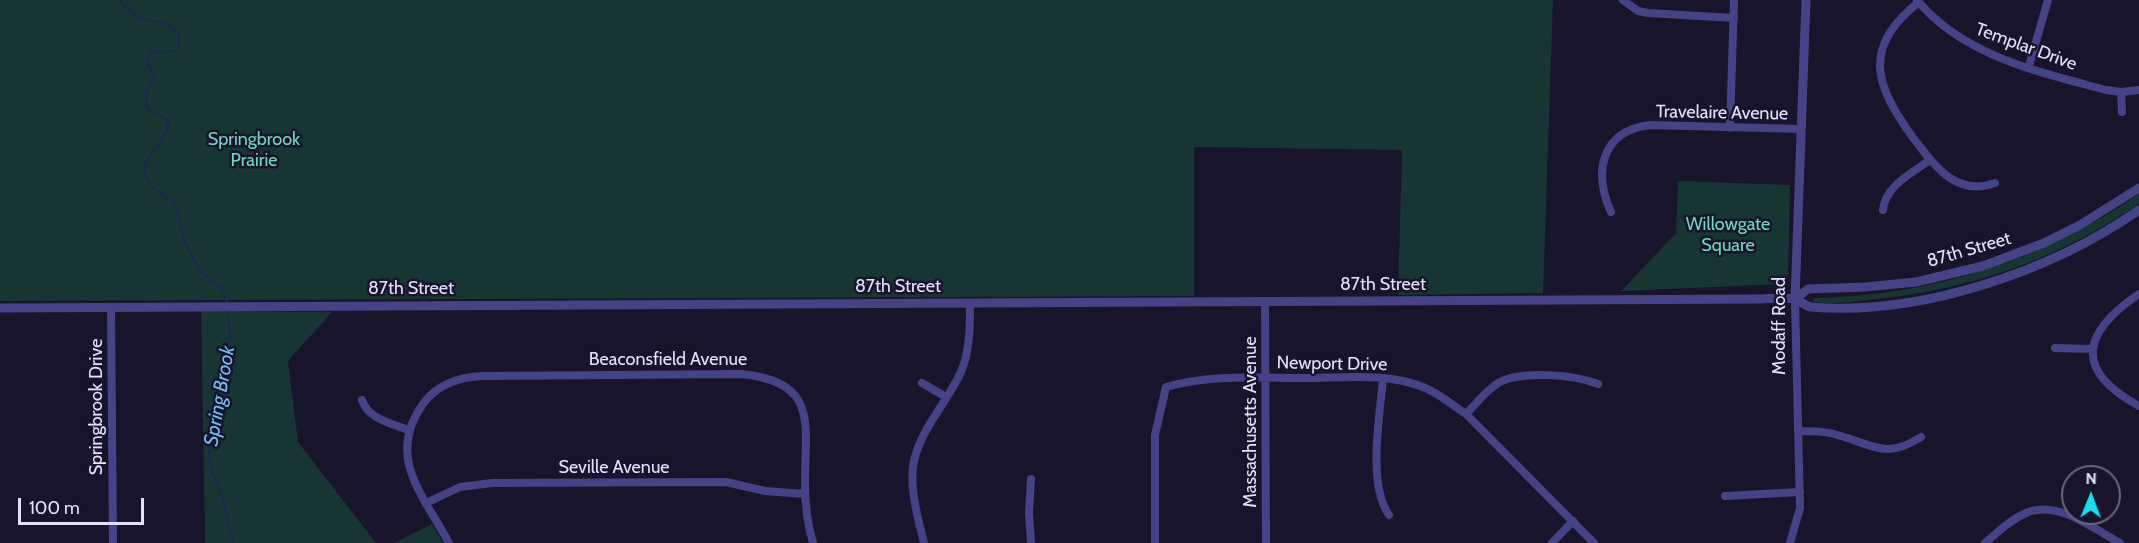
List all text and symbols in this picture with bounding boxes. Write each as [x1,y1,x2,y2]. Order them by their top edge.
street label: Templar Drive [1972,19,2080,75]
street label: Travelaire Avenue [1656,101,1788,125]
park label: Springbrook Prairie [208,129,300,172]
park label: Willowgate Square [1686,214,1770,256]
street label: 87th Street [1925,228,2013,272]
street label: 87th Street [1340,274,1426,296]
street label: 87th Street [855,276,941,298]
street label: Modaff Road [1769,277,1791,375]
street label: 87th Street [368,278,454,300]
street label: Massachusetts Avenue [1240,336,1262,508]
street label: Springbrook Drive [86,339,108,475]
water label: Spring Brook [199,344,241,448]
street label: Beaconsfield Avenue [589,349,747,371]
street label: Newport Drive [1276,352,1388,376]
street label: Seville Avenue [558,457,670,479]
north arrow [2061,465,2121,525]
text: N [2085,469,2097,488]
scale bar [21,486,147,524]
text: 100 m [29,497,80,519]

